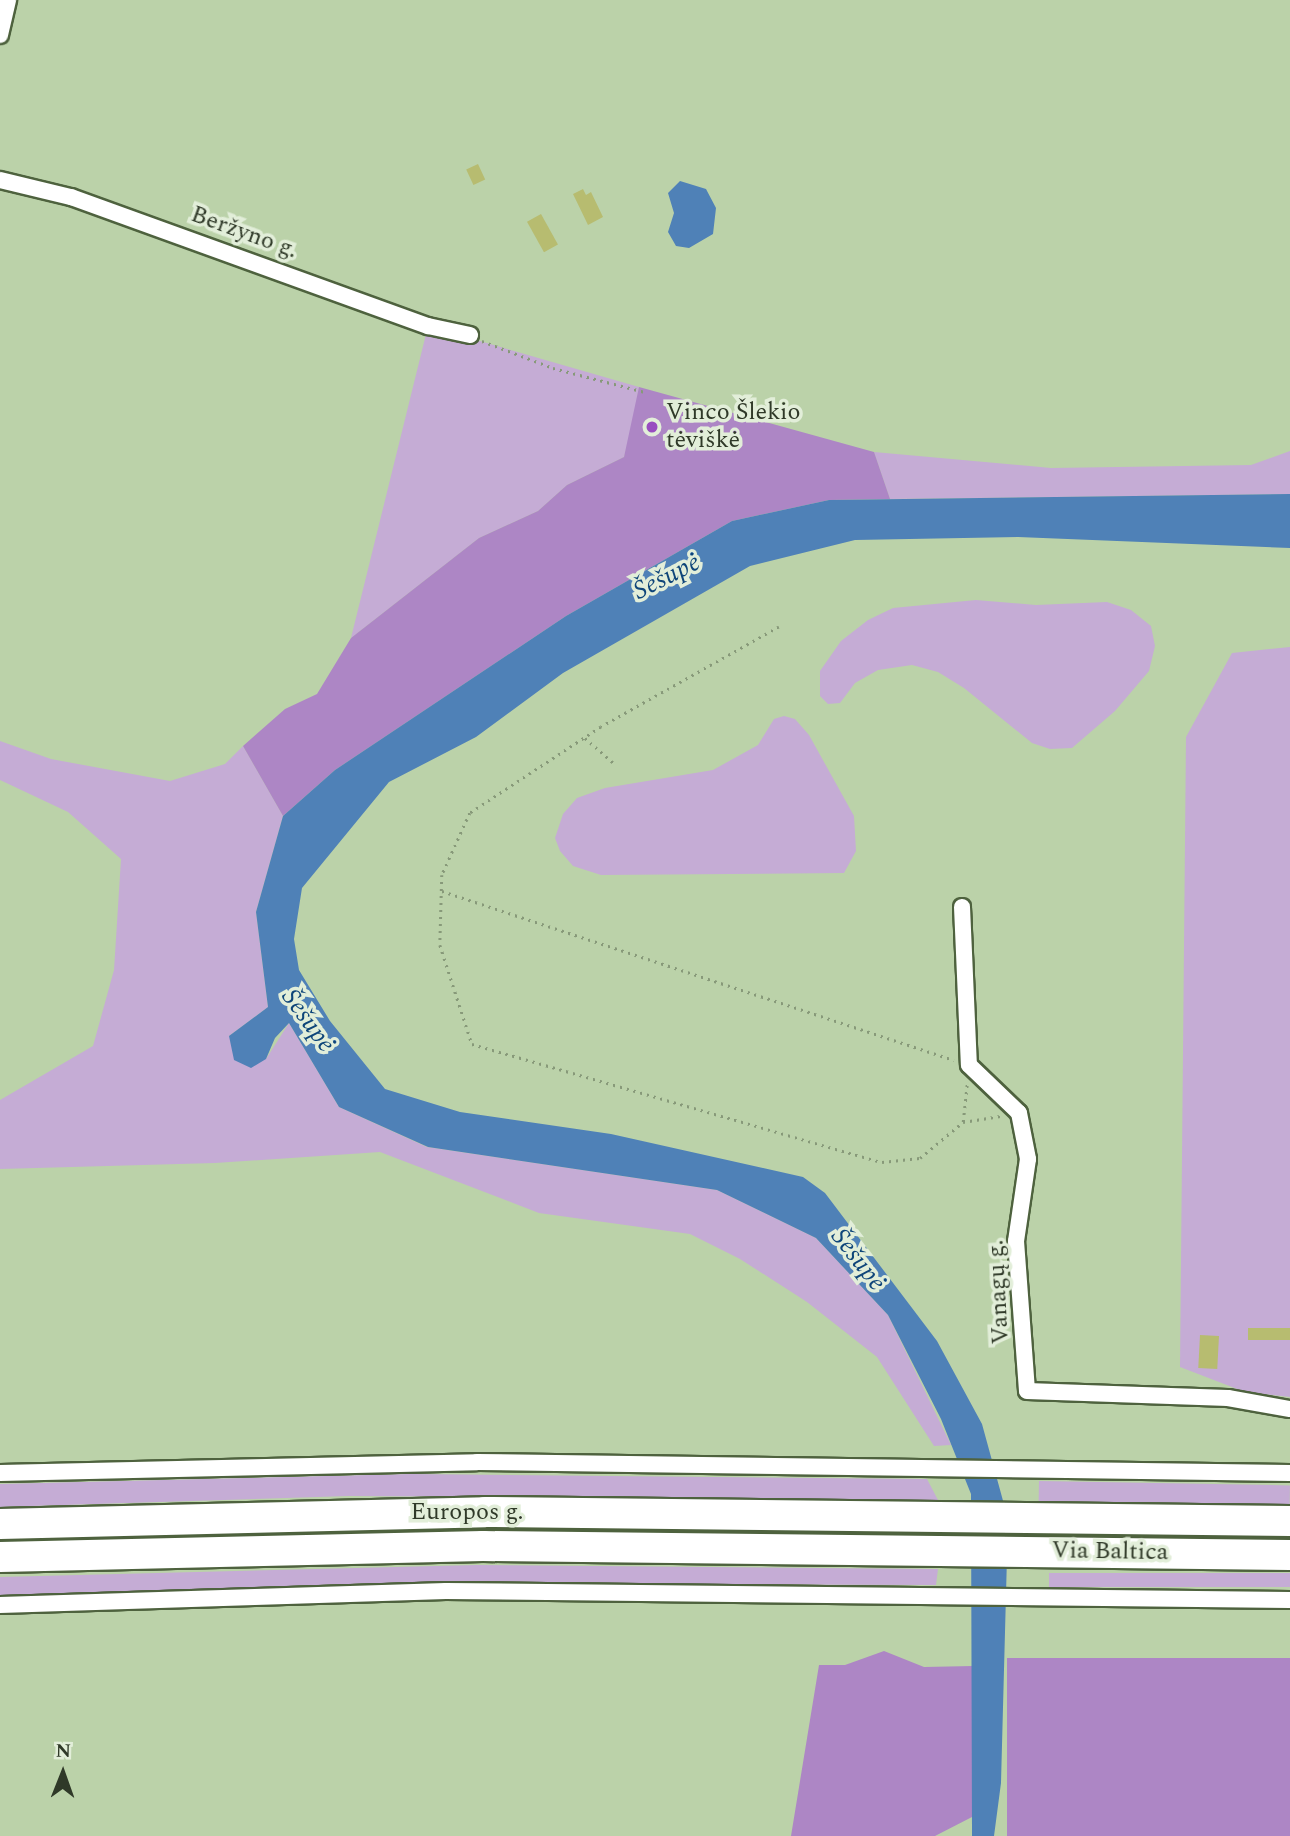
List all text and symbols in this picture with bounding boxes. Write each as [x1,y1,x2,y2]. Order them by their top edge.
street label: Beržyno g. [187,200,301,266]
place label: Vinco Šlekio tėviškė [666,399,800,455]
marker: Vinco Šlekio tėviškė [644,419,660,435]
water label: Šešupė [628,547,706,607]
water label: Šešupė [274,983,342,1059]
water label: Šešupė [824,1222,892,1298]
street label: Vanagų g. [982,1239,1016,1345]
street label: Europos g. [411,1499,523,1527]
street label: Via Baltica [1051,1537,1169,1567]
text: N [55,1737,71,1766]
north arrow [28,1738,98,1808]

